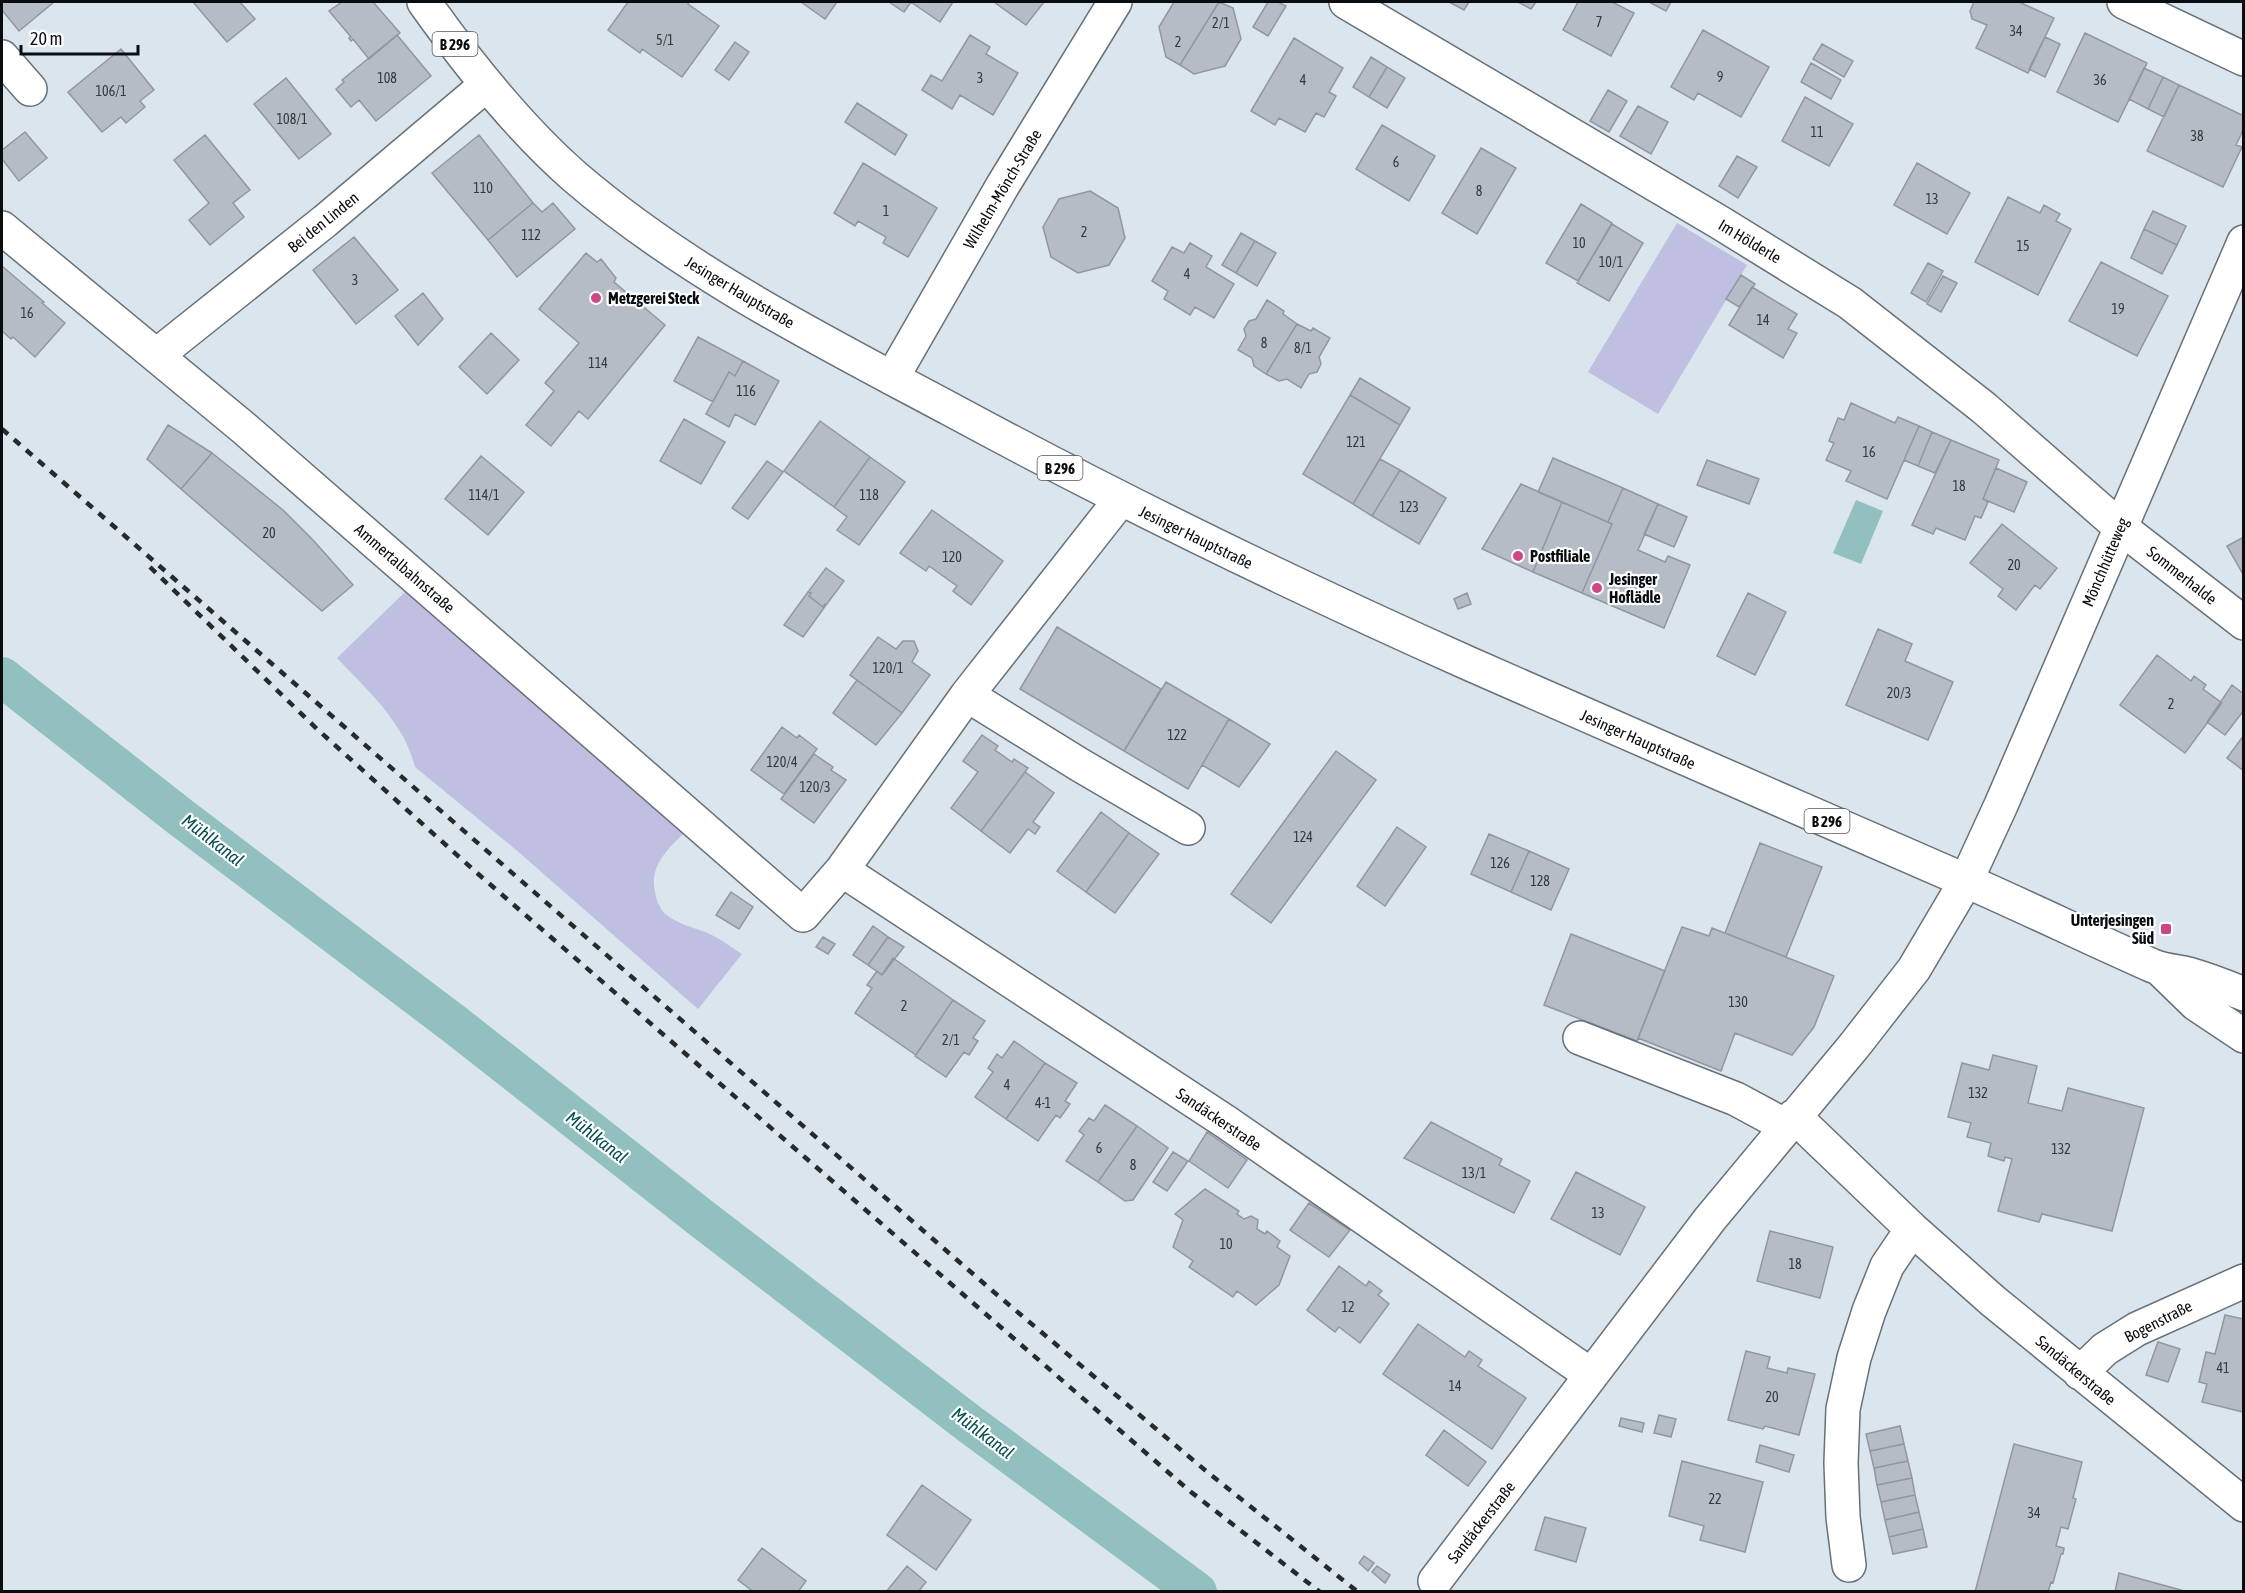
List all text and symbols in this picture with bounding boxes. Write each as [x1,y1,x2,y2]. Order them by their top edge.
house number: 7 [1596,14,1602,30]
house number: 2/1 [1212,15,1230,31]
scale bar [21,18,138,56]
house number: 34 [2009,23,2023,39]
text: 20 m [30,28,62,49]
road number: B 296 [432,32,478,56]
house number: 5/1 [656,32,674,48]
house number: 2 [1175,34,1181,50]
house number: 9 [1717,69,1723,85]
house number: 108 [377,70,397,86]
house number: 3 [977,70,983,86]
house number: 4 [1300,72,1307,88]
house number: 36 [2093,72,2107,88]
house number: 106/1 [95,83,127,99]
house number: 108/1 [276,111,308,127]
house number: 11 [1810,124,1824,140]
street label: Wilhelm-Mönch-Straße [959,126,1045,252]
house number: 38 [2190,128,2204,144]
house number: 6 [1393,154,1400,170]
house number: 110 [473,180,493,196]
house number: 8 [1476,183,1483,199]
street label: Bei den Linden [284,188,362,256]
house number: 13 [1925,191,1939,207]
house number: 1 [883,203,889,219]
street label: Im Hölderle [1716,215,1784,267]
house number: 2 [1081,224,1087,240]
house number: 112 [521,227,541,243]
house number: 10 [1572,235,1586,251]
house number: 15 [2016,238,2030,254]
street label: Jesinger Hauptstraße [682,252,798,332]
house number: 10/1 [1599,254,1623,270]
house number: 4 [1184,266,1191,282]
house number: 3 [352,272,358,288]
place label: Metzgerei Steck [608,289,700,307]
marker: Metzgerei Steck [589,291,603,305]
house number: 19 [2111,301,2125,317]
house number: 16 [20,305,34,321]
house number: 14 [1756,312,1770,328]
house number: 8 [1261,335,1268,351]
house number: 8/1 [1294,340,1312,356]
house number: 114 [588,355,608,371]
house number: 116 [736,383,756,399]
house number: 121 [1346,434,1366,450]
house number: 16 [1862,444,1876,460]
road number: B 296 [1038,456,1082,480]
house number: 18 [1952,478,1966,494]
house number: 114/1 [468,487,500,503]
house number: 118 [859,487,879,503]
house number: 123 [1399,499,1419,515]
street label: Jesinger Hauptstraße [1136,502,1256,573]
street label: Mönchhütteweg [2078,515,2133,610]
street label: Ammertalbahnstraße [351,520,459,616]
house number: 20 [262,525,276,541]
street label: Sommerhalde [2144,542,2220,608]
place label: Postfiliale [1530,547,1590,565]
house number: 120 [942,549,962,565]
marker: Postfiliale [1511,549,1525,563]
house number: 20 [2007,557,2021,573]
place label: Jesinger Hoflädle [1608,570,1661,606]
marker: Jesinger Hoflädle [1590,581,1604,595]
house number: 120/1 [872,660,904,676]
house number: 20/3 [1887,685,1911,701]
house number: 2 [2168,696,2174,712]
street label: Jesinger Hauptstraße [1577,706,1698,773]
house number: 122 [1167,727,1187,743]
house number: 120/4 [766,754,798,770]
house number: 120/3 [799,779,831,795]
road number: B 296 [1804,809,1850,833]
water label: Mühlkanal [178,810,248,870]
house number: 124 [1293,829,1313,845]
house number: 126 [1490,855,1510,871]
house number: 128 [1530,873,1550,889]
place label: Unterjesingen Süd [2071,911,2154,947]
marker: Unterjesingen Süd [2159,922,2173,936]
house number: 130 [1728,994,1748,1010]
house number: 2 [901,998,907,1014]
house number: 2/1 [942,1032,960,1048]
house number: 4 [1004,1077,1011,1093]
street label: Sandäckerstraße [1173,1084,1265,1154]
house number: 132 [1968,1085,1988,1101]
house number: 4-1 [1035,1095,1051,1111]
water label: Mühlkanal [562,1107,632,1167]
house number: 6 [1096,1140,1103,1156]
house number: 132 [2051,1141,2071,1157]
house number: 8 [1130,1157,1137,1173]
house number: 13/1 [1462,1165,1486,1181]
house number: 13 [1591,1205,1605,1221]
house number: 10 [1219,1236,1233,1252]
house number: 18 [1788,1256,1802,1272]
street label: Bogenstraße [2121,1296,2195,1347]
house number: 12 [1341,1299,1355,1315]
street label: Sandäckerstraße [2033,1331,2119,1409]
house number: 41 [2216,1360,2230,1376]
house number: 14 [1448,1378,1462,1394]
house number: 20 [1765,1389,1779,1405]
water label: Mühlkanal [948,1403,1018,1463]
street label: Sandäckerstraße [1444,1478,1518,1566]
house number: 22 [1708,1491,1722,1507]
house number: 34 [2027,1505,2041,1521]

